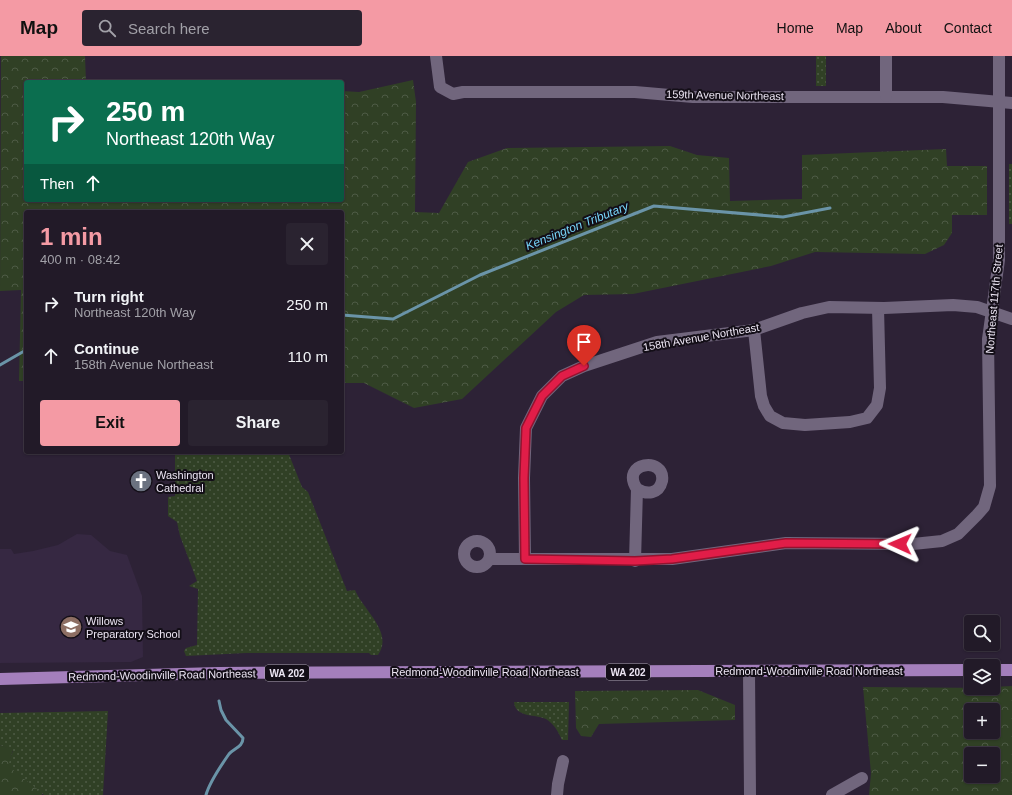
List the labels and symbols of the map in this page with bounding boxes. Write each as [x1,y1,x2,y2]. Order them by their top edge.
street label: 159th Avenue Northeast [666,88,784,102]
water label: Kensington Tributary [523,199,631,253]
street label: Northeast 117th Street [983,244,1005,354]
street label: 158th Avenue Northeast [642,321,760,353]
pin [567,325,601,366]
church icon: Washington Cathedral [128,468,154,494]
place label: Washington Cathedral [156,469,214,494]
position arrow [879,523,921,565]
school or university icon: Willows Preparatory School [58,614,84,640]
place label: Willows Preparatory School [86,615,180,640]
road number: WA 202 [606,664,650,680]
road number: WA 202 [265,665,309,681]
street label: Redmond-Woodinville Road Northeast [715,665,903,677]
street label: Redmond-Woodinville Road Northeast [391,666,579,678]
street label: Redmond-Woodinville Road Northeast [68,667,256,683]

